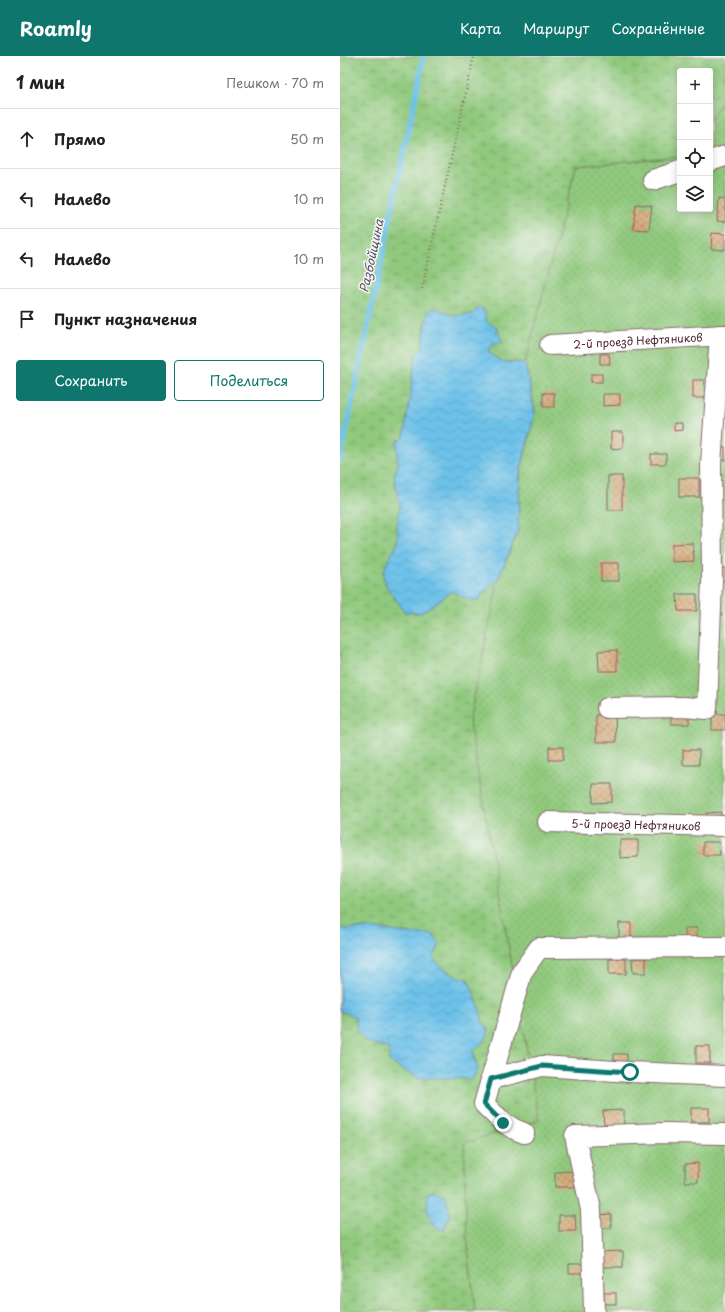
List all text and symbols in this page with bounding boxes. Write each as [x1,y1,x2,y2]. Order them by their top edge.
text: Roamly [20,14,92,42]
text: Карта [460,18,501,39]
text: Маршрут [523,18,589,39]
text: Сохранённые [611,18,705,39]
map controls [677,68,713,212]
button: + [677,68,713,104]
text: 1 мин [16,69,65,95]
text: Пешком · 70 m [226,73,324,92]
button: − [677,104,713,140]
text: Прямо [54,127,105,150]
icon: ahead [16,128,38,150]
text: 50 m [290,129,324,148]
button: locate [677,140,713,176]
button: layers [677,176,713,212]
text: Налево [54,187,111,210]
icon: left [16,188,38,210]
text: 10 m [294,189,324,208]
water label: Разбойщина [354,217,388,294]
text: Налево [54,247,111,270]
icon: left [16,248,38,270]
text: 10 m [294,249,324,268]
text: Пункт назначения [54,307,197,330]
icon: arrive [16,308,38,330]
street label: 2-й проезд Нефтяников [573,328,703,352]
button: Сохранить [16,360,166,401]
button: Поделиться [174,360,324,401]
street label: 5-й проезд Нефтяников [571,814,701,834]
route start [621,1063,639,1081]
route end [494,1114,512,1132]

